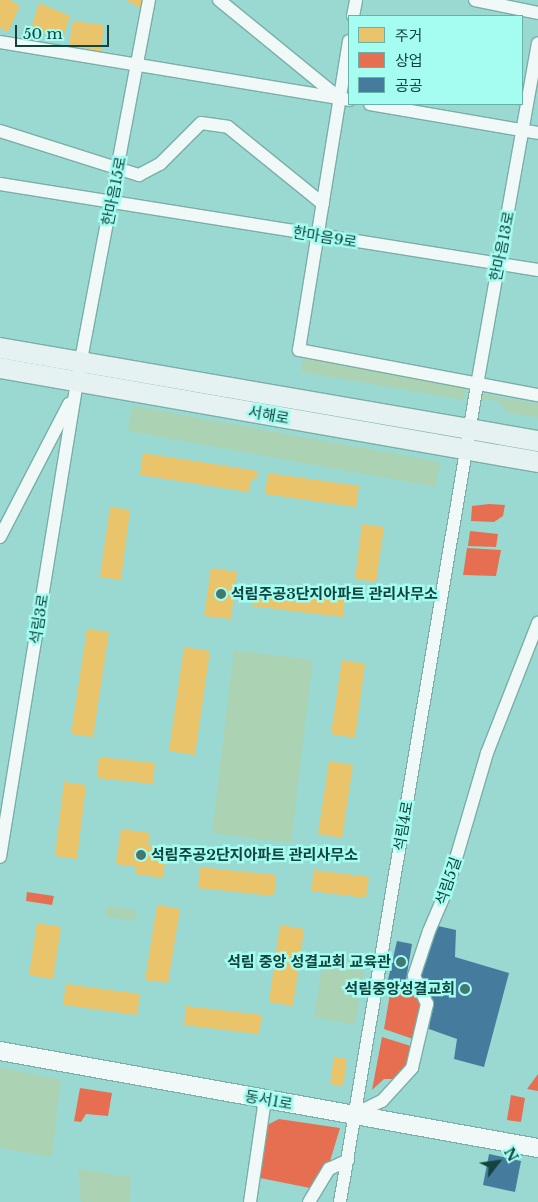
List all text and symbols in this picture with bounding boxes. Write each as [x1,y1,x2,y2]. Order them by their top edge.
scale bar [18,15,111,47]
legend [348,15,523,105]
text: 50 m [23,24,63,43]
text: 주거 [395,26,423,45]
text: 상업 [395,51,423,70]
text: 공공 [395,76,423,95]
street label: 한마음15로 [98,155,130,227]
street label: 한마음13로 [486,209,518,283]
street label: 한마음9로 [292,223,358,251]
street label: 서해로 [247,403,291,427]
place label: 석림주공3단지아파트 관리사무소 [231,585,438,603]
marker: 석림주공3단지아파트 관리사무소 [215,588,227,600]
street label: 석림3로 [26,593,52,645]
street label: 석림4로 [390,800,416,852]
place label: 석림주공2단지아파트 관리사무소 [151,846,358,864]
marker: 석림주공2단지아파트 관리사무소 [135,849,147,861]
street label: 석림5길 [431,854,465,908]
place label: 석림 중앙 성결교회 교육관 [227,953,391,971]
marker: 석림 중앙 성결교회 교육관 [395,956,407,968]
place label: 석림중앙성결교회 [345,980,455,998]
marker: 석림중앙성결교회 [459,983,471,995]
street label: 동서1로 [244,1087,294,1113]
north arrow [473,1137,523,1187]
text: N [500,1144,522,1165]

